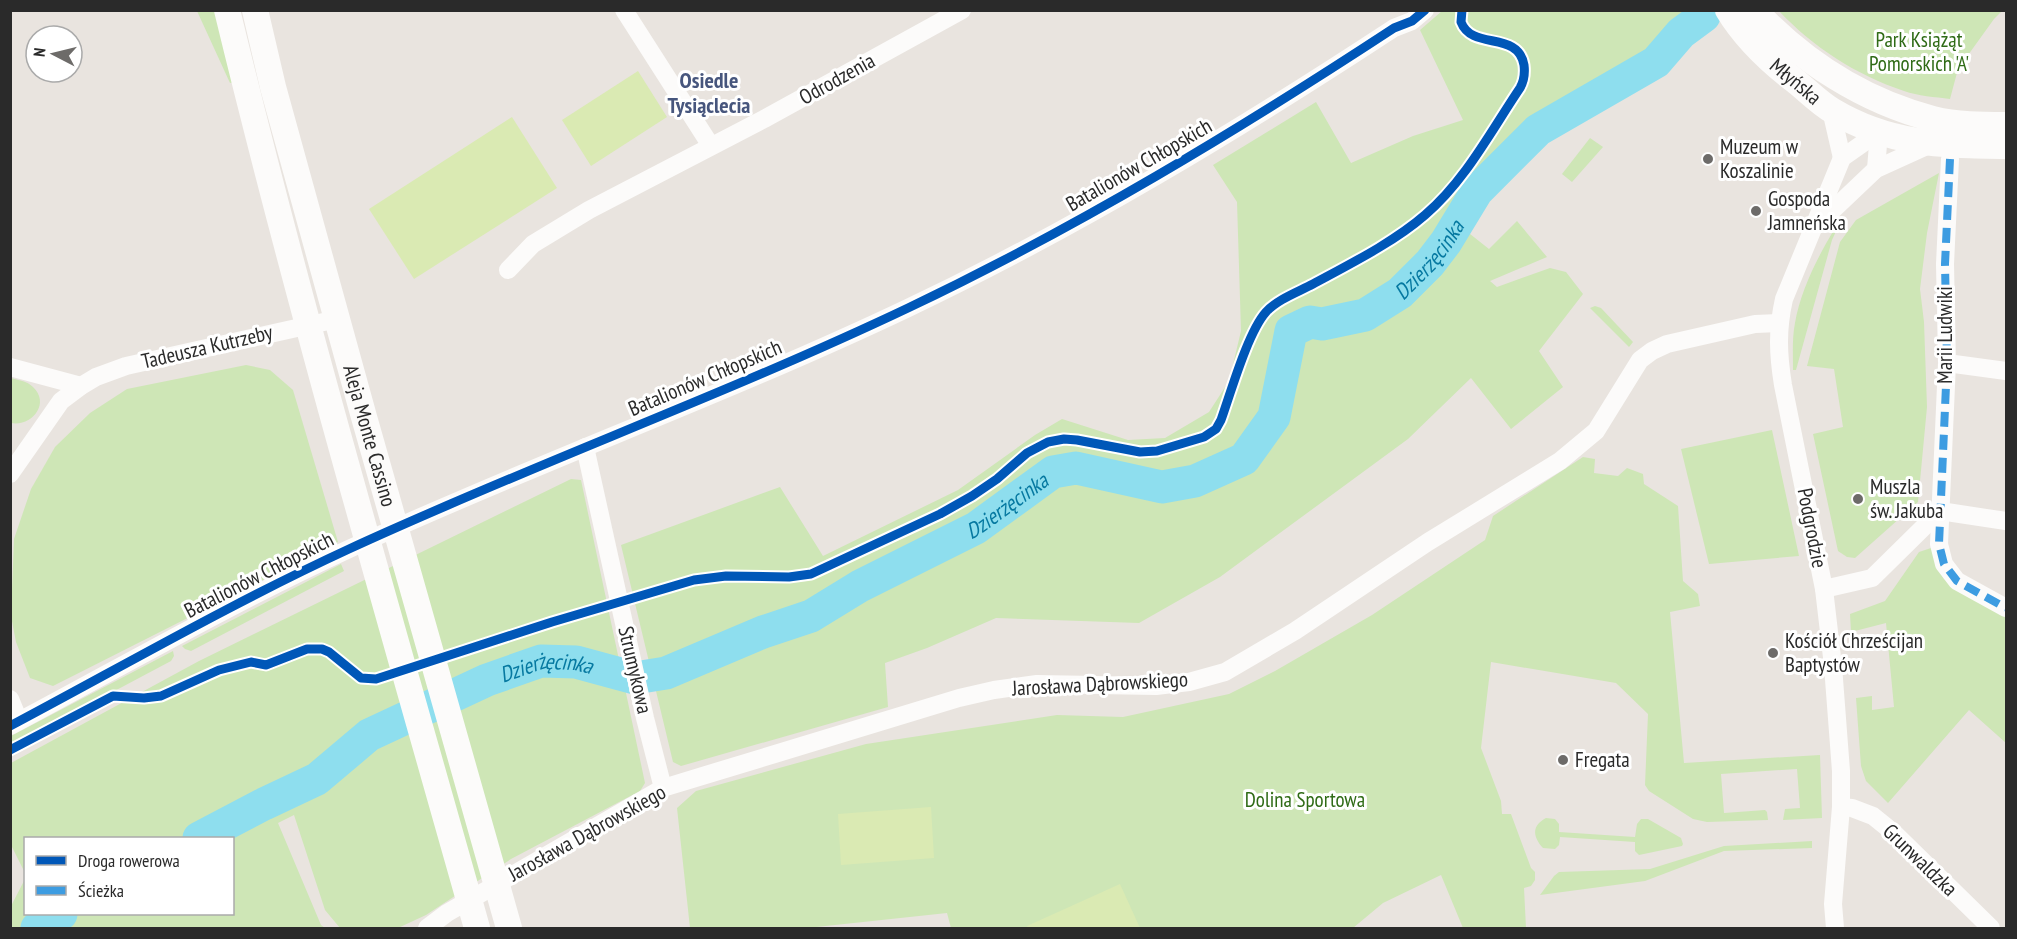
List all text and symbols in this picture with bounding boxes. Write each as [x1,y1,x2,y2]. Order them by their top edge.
north arrow [24,24,84,84]
park label: Park Książąt Pomorskich 'A' [1869,26,1969,77]
text: N [29,47,50,58]
street label: Odrodzenia [794,47,879,110]
street label: Młyńska [1764,52,1827,111]
district label: Osiedle Tysiąclecia [668,66,750,119]
street label: Batalionów Chłopskich [1061,112,1217,217]
place label: Muzeum w Koszalinie [1720,133,1799,184]
marker: Muzeum w Koszalinie [1701,152,1715,166]
place label: Gospoda Jamneńska [1767,185,1846,236]
marker: Gospoda Jamneńska [1749,204,1763,218]
water label: Dzierżęcinka [1388,214,1471,305]
street label: Marii Ludwiki [1931,286,1958,384]
street label: Tadeusza Kutrzeby [139,318,275,375]
street label: Batalionów Chłopskich [624,333,786,422]
street label: Aleja Monte Cassino [337,362,403,510]
water label: Dzierżęcinka [961,466,1054,545]
place label: Muszla św. Jakuba [1870,473,1944,524]
street label: Podgrodzie [1792,486,1833,570]
marker: Muszla św. Jakuba [1851,492,1865,506]
street label: Batalionów Chłopskich [180,525,338,624]
street label: Strumykowa [612,624,659,716]
place label: Kościół Chrześcijan Baptystów [1785,627,1923,678]
water label: Dzierżęcinka [496,646,597,689]
marker: Kościół Chrześcijan Baptystów [1766,646,1780,660]
street label: Jarosława Dąbrowskiego [1010,665,1189,702]
place label: Fregata [1575,746,1630,773]
marker: Fregata [1556,753,1570,767]
street label: Jarosława Dąbrowskiego [502,778,670,888]
park label: Dolina Sportowa [1245,786,1365,813]
street label: Grunwaldzka [1877,818,1963,902]
legend [24,837,234,915]
text: Droga rowerowa [78,849,180,872]
text: Ścieżka [78,879,124,902]

